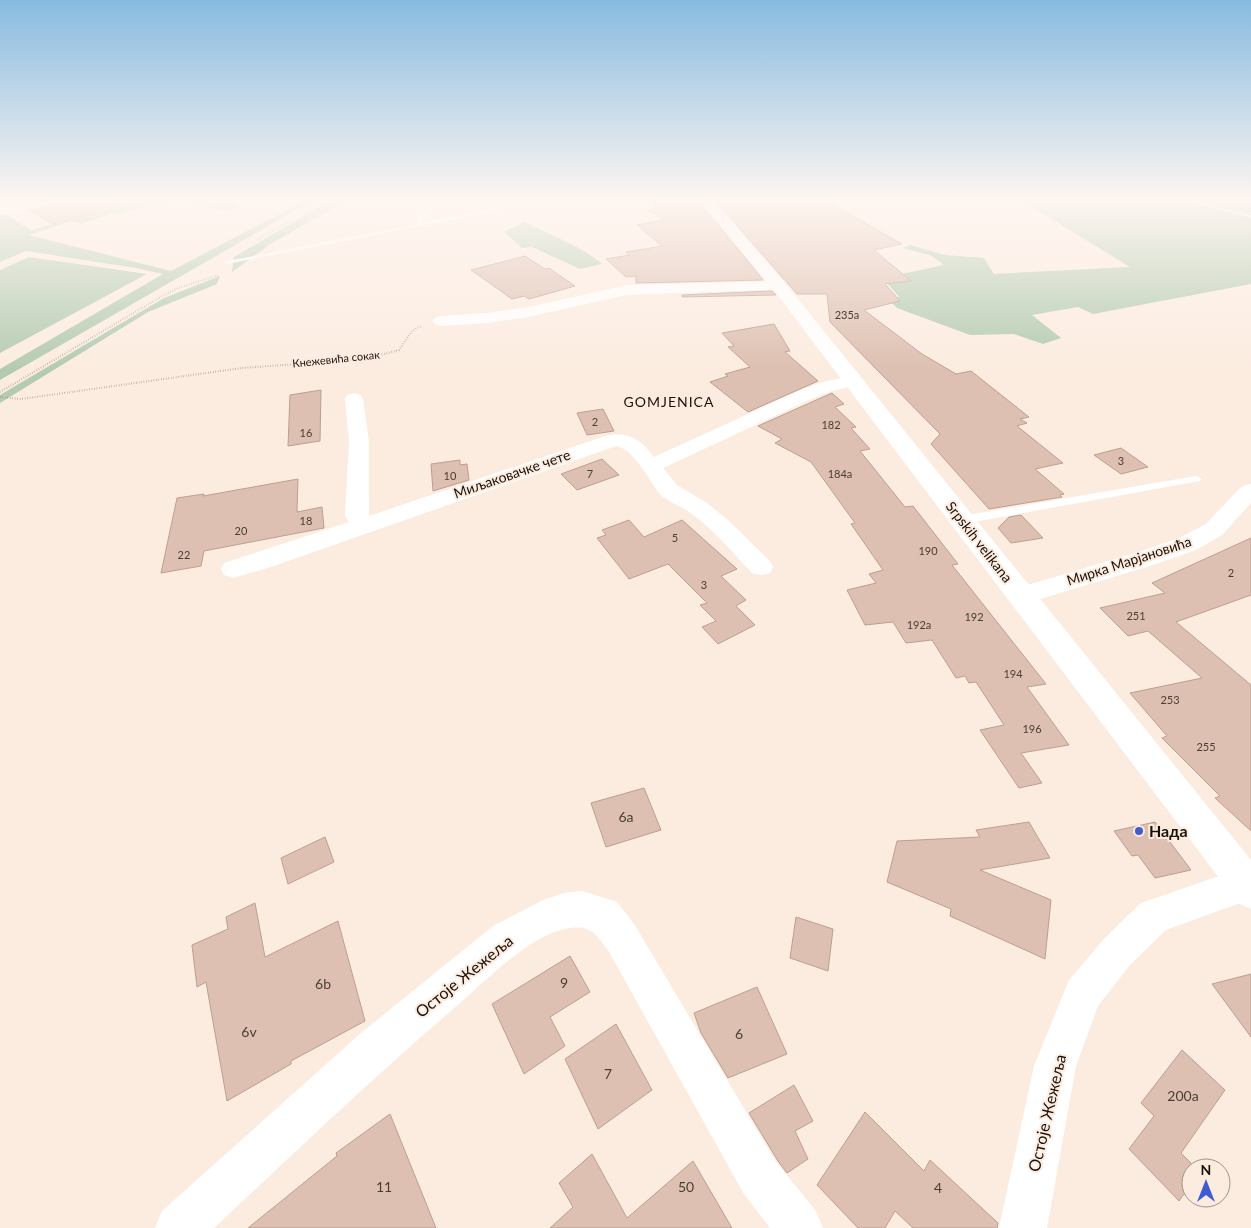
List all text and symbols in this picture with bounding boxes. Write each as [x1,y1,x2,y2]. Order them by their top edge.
house number: 235a [835,308,859,321]
street label: Кнежевића сокак [292,347,381,370]
district label: GOMJENICA [624,393,714,410]
house number: 2 [592,415,598,428]
house number: 182 [821,418,841,431]
house number: 16 [300,426,312,439]
street label: Миљаковачке чете [451,446,572,501]
house number: 3 [1118,454,1124,467]
house number: 7 [587,467,593,480]
house number: 184a [828,467,852,480]
house number: 10 [444,469,457,482]
street label: Srpskih velikana [943,498,1016,586]
house number: 18 [300,514,312,527]
house number: 20 [235,524,248,537]
house number: 5 [672,531,678,544]
street label: Мирка Марјановића [1064,532,1193,589]
house number: 190 [918,544,938,557]
house number: 22 [178,548,190,561]
house number: 2 [1228,566,1234,579]
house number: 3 [701,578,707,591]
house number: 251 [1126,609,1146,622]
house number: 192 [964,610,984,623]
house number: 192a [907,618,931,631]
house number: 194 [1003,667,1023,680]
house number: 253 [1160,693,1180,706]
house number: 196 [1022,722,1042,735]
house number: 255 [1196,740,1216,753]
house number: 6a [618,808,634,825]
place label: Нада [1149,821,1188,840]
marker: Нада [1133,825,1145,837]
street label: Остоје Жежеља [411,930,516,1021]
house number: 9 [560,974,568,991]
house number: 6b [315,975,331,992]
house number: 6v [241,1023,257,1040]
house number: 6 [735,1025,743,1042]
street label: Остоје Жежеља [1024,1052,1069,1174]
house number: 7 [604,1065,612,1082]
house number: 200a [1167,1087,1199,1104]
north arrow [1181,1158,1231,1208]
text: N [1201,1161,1211,1178]
house number: 11 [376,1178,392,1195]
house number: 50 [678,1178,694,1195]
house number: 4 [934,1179,942,1196]

